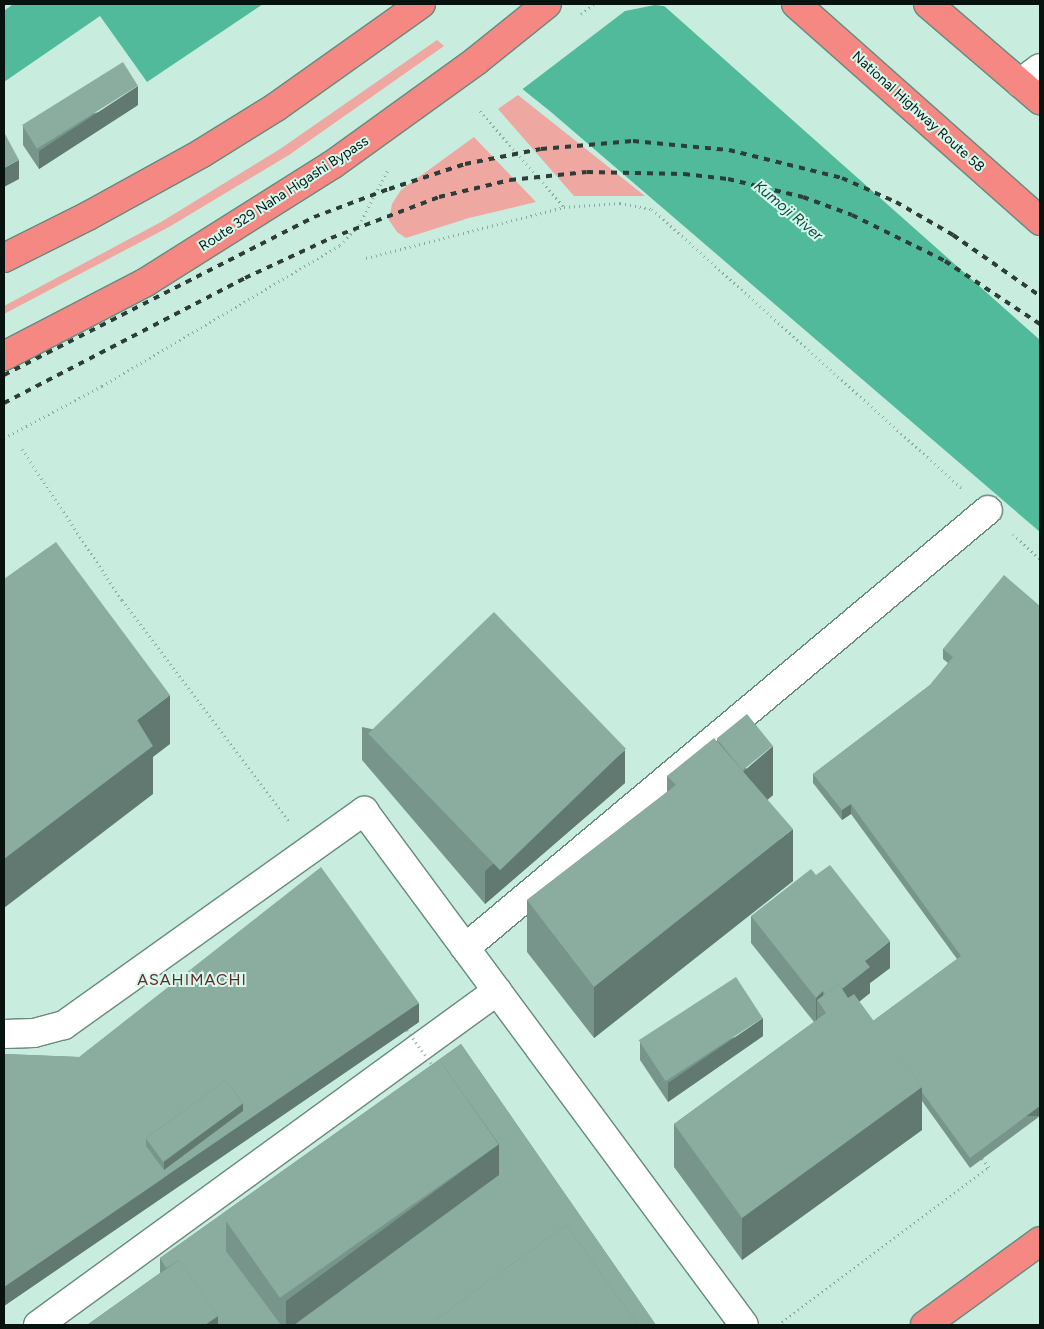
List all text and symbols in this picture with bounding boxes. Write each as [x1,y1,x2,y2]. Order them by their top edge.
street label: National Highway Route 58 [848,48,988,176]
street label: Route 329 Naha Higashi Bypass [196,133,372,255]
water label: Kumoji River [750,177,826,245]
district label: ASAHIMACHI [136,970,248,990]

